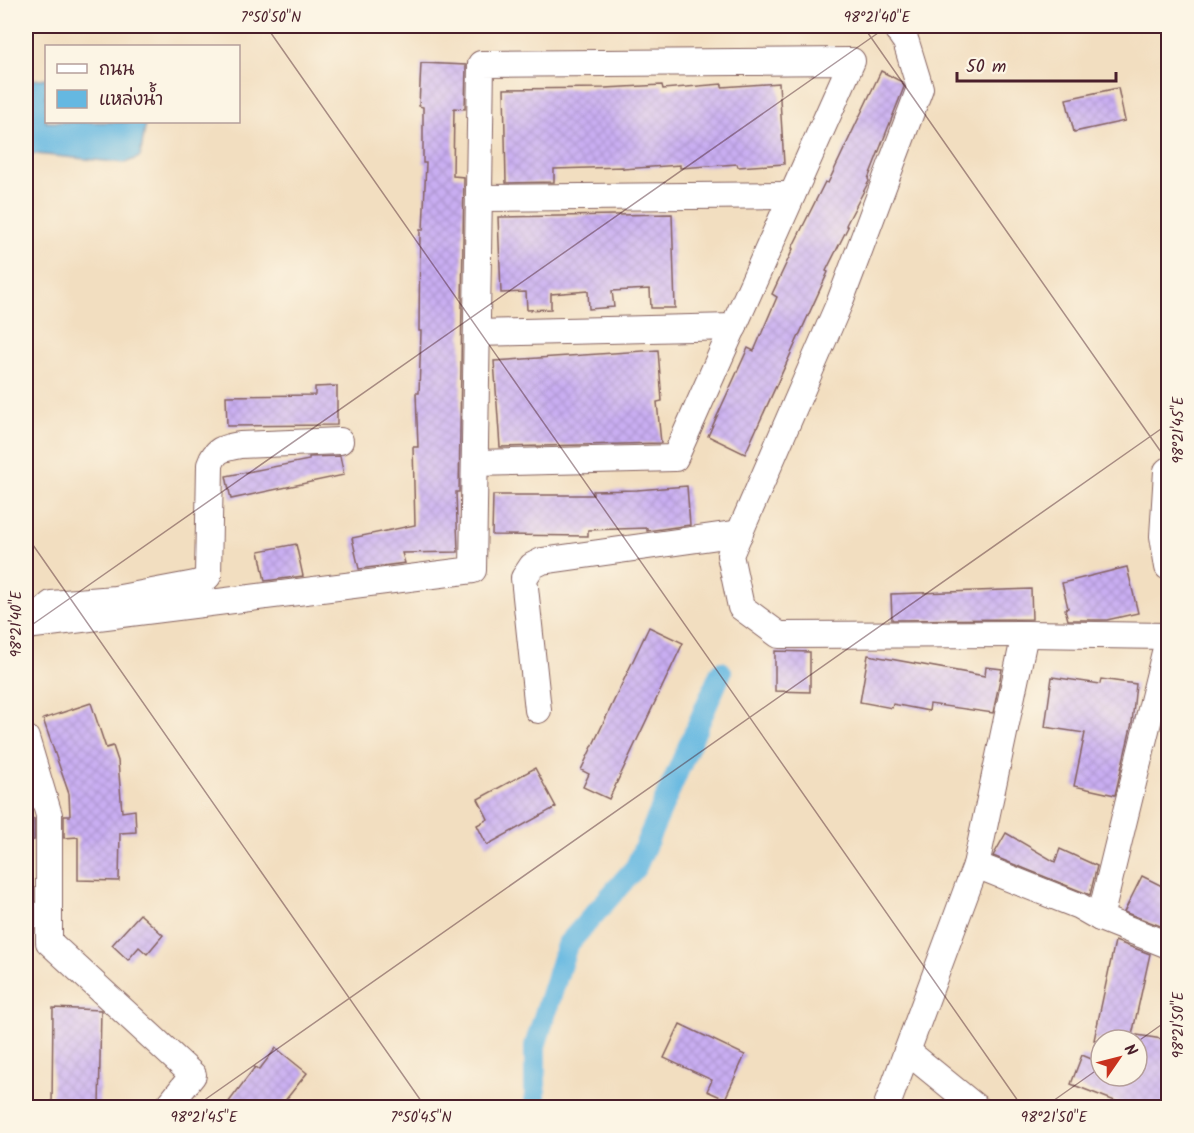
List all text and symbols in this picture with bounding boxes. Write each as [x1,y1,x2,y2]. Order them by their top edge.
text: 7°50'50"N [241,6,301,30]
text: 98°21'40"E [844,6,911,30]
legend [45,45,240,123]
scale bar [957,45,1116,83]
text: 50 m [966,53,1006,82]
text: ถนน [99,56,134,85]
text: แหล่งน้ำ [99,82,163,115]
text: 98°21'45"E [1167,395,1191,464]
text: 98°21'40"E [5,590,29,657]
text: 98°21'50"E [1167,991,1191,1058]
north arrow [1089,1028,1149,1088]
text: N [1117,1039,1143,1062]
text: 98°21'45"E [170,1106,239,1130]
text: 7°50'45"N [390,1106,452,1130]
text: 98°21'50"E [1021,1106,1088,1130]

